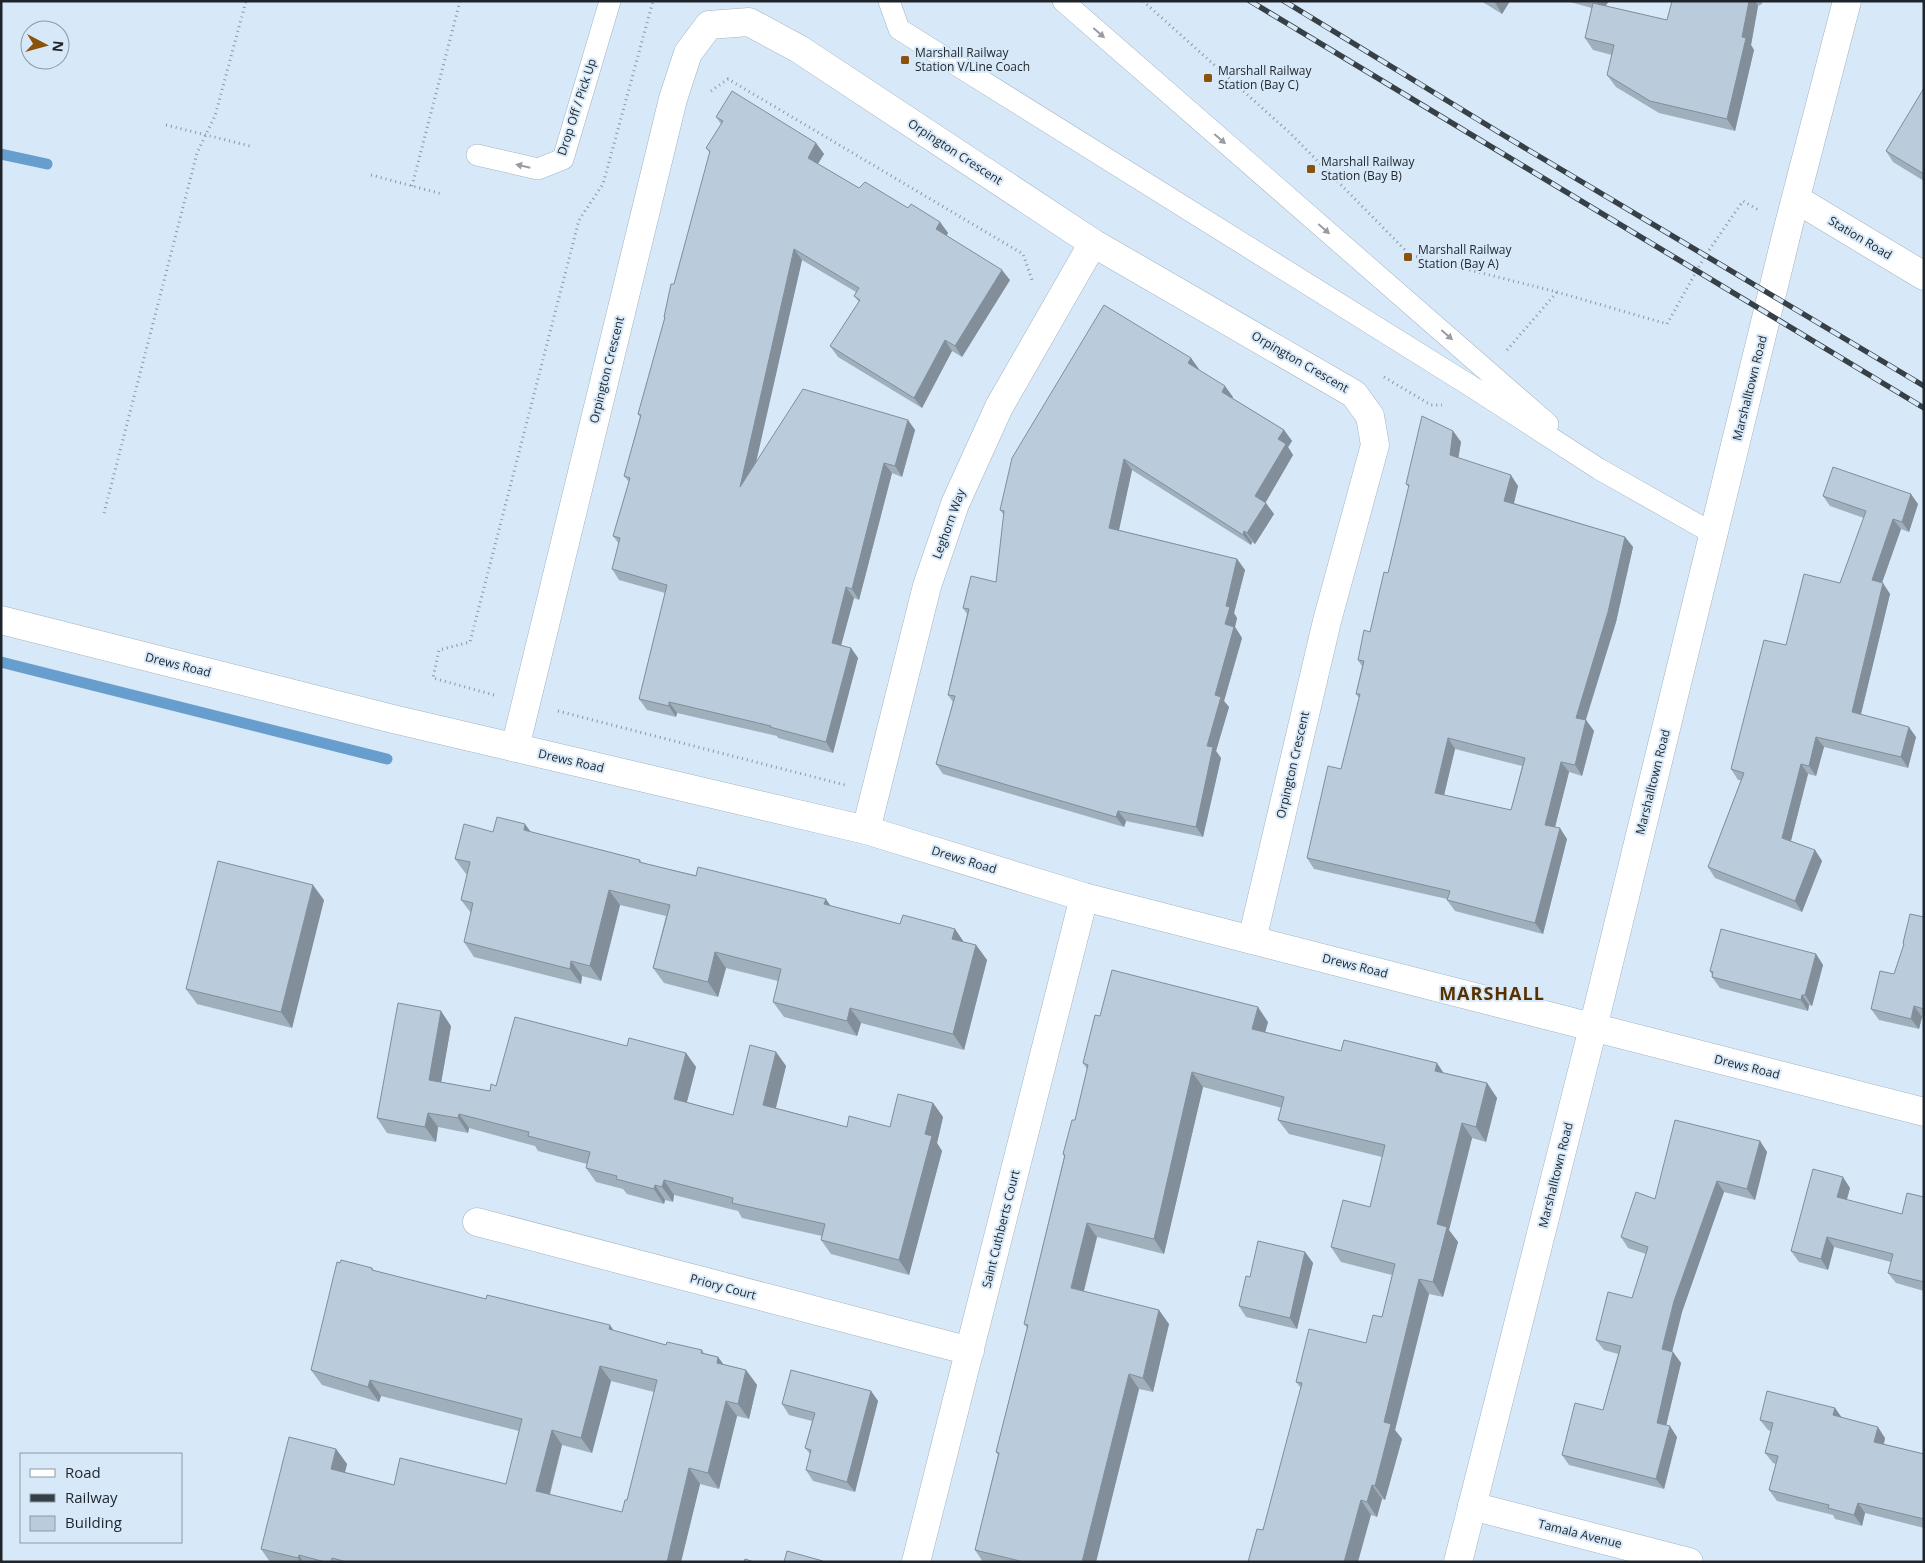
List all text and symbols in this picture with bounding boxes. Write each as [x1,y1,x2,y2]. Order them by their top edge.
north arrow [20,20,70,70]
one-way arrow [1093,28,1106,39]
text: N [48,40,68,53]
place label: Marshall Railway Station V/Line Coach [915,44,1030,75]
marker: Marshall Railway Station V/Line Coach [899,54,911,66]
street label: Drop Off / Pick Up [553,56,600,157]
place label: Marshall Railway Station (Bay C) [1218,62,1312,93]
marker: Marshall Railway Station (Bay C) [1202,72,1214,84]
street label: Orpington Crescent [905,115,1006,189]
one-way arrow [1214,133,1226,145]
place label: Marshall Railway Station (Bay B) [1321,153,1415,184]
one-way arrow [516,162,531,170]
marker: Marshall Railway Station (Bay B) [1305,163,1317,175]
street label: Station Road [1825,212,1895,263]
one-way arrow [1317,223,1330,234]
place label: Marshall Railway Station (Bay A) [1418,241,1512,272]
marker: Marshall Railway Station (Bay A) [1402,251,1414,263]
street label: Orpington Crescent [585,315,628,425]
street label: Orpington Crescent [1249,327,1352,396]
one-way arrow [1441,329,1454,340]
street label: Marshalltown Road [1728,333,1771,442]
street label: Leghorn Way [928,486,969,561]
street label: Drews Road [143,648,213,681]
street label: Orpington Crescent [1272,710,1313,820]
street label: Marshalltown Road [1631,727,1674,836]
street label: Drews Road [536,745,606,776]
street label: Drews Road [930,842,999,877]
street label: Drews Road [1320,949,1390,982]
district label: MARSHALL [1439,981,1545,1005]
street label: Drews Road [1712,1050,1782,1083]
street label: Marshalltown Road [1534,1120,1577,1229]
street label: Saint Cuthberts Court [978,1168,1023,1290]
street label: Priory Court [688,1270,758,1303]
legend [20,1453,182,1543]
text: Road [65,1462,101,1482]
text: Railway [65,1487,118,1507]
text: Building [65,1512,122,1532]
street label: Tamala Avenue [1537,1515,1624,1552]

